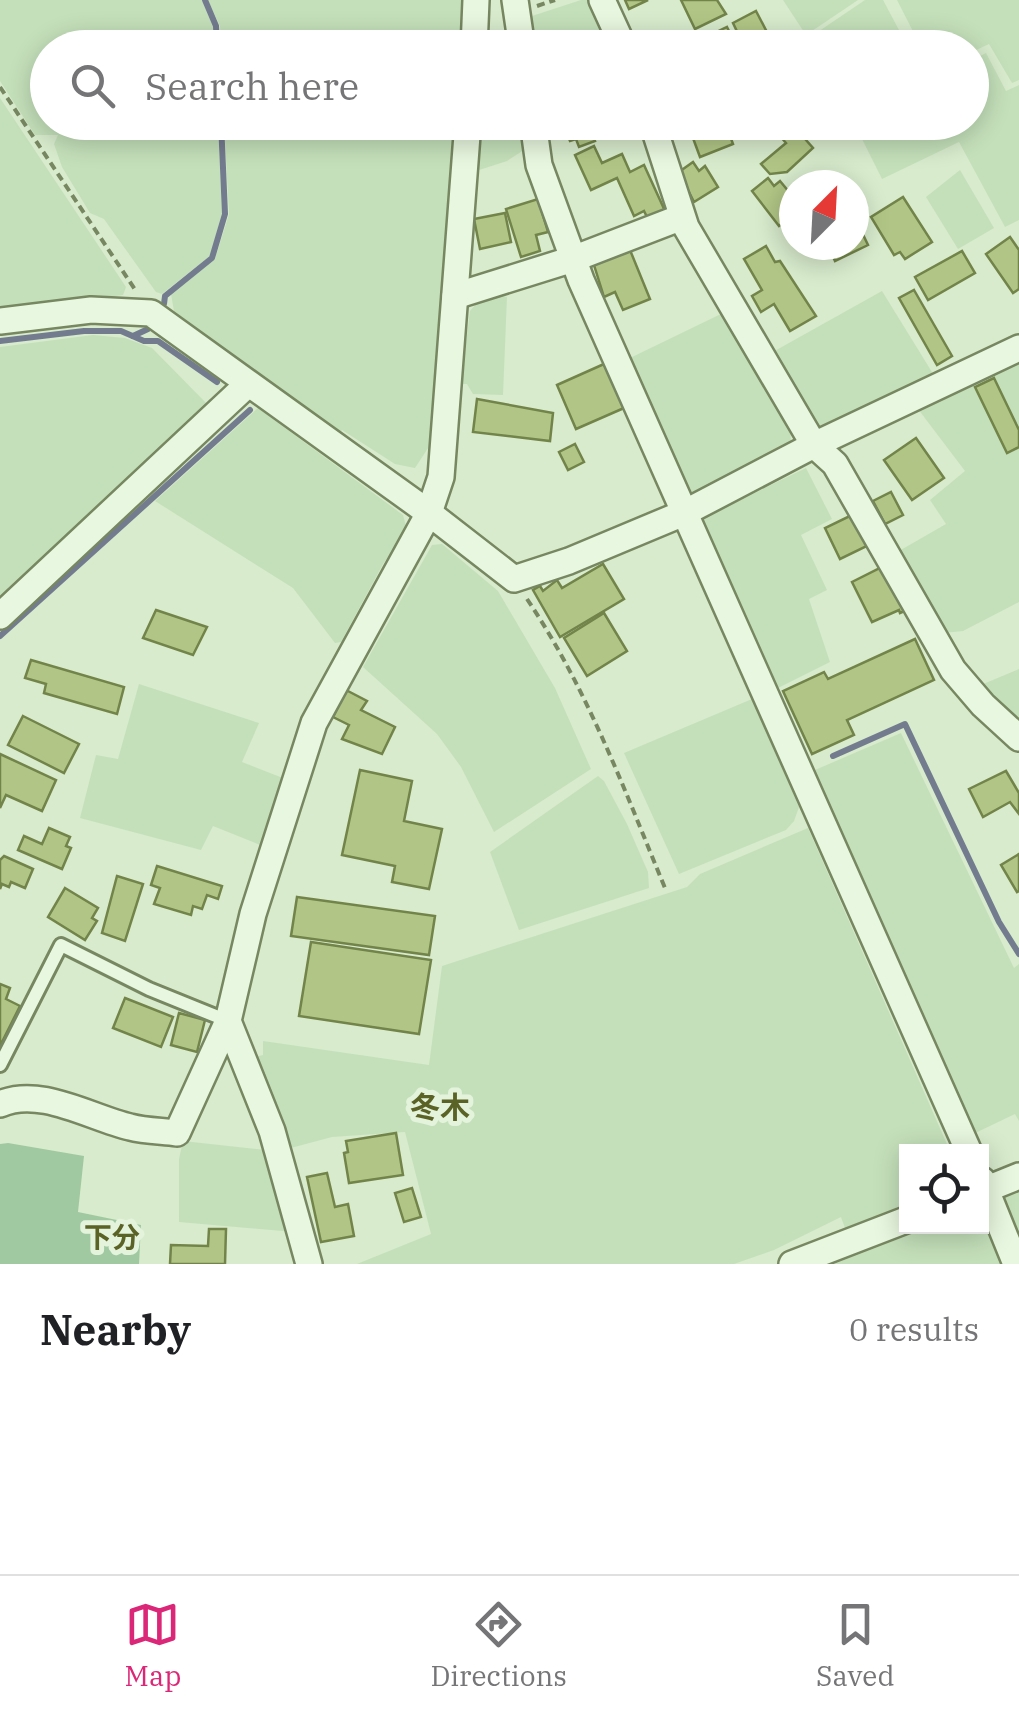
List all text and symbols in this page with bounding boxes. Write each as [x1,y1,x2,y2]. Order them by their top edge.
search box [30,30,989,140]
icon: search [65,58,120,113]
text: Search here [145,61,359,110]
north arrow [779,170,869,260]
district label: 冬木 [410,1087,470,1126]
map controls [899,1144,989,1234]
button: locate [899,1144,989,1234]
district label: 下分 [84,1218,140,1255]
text: Nearby [40,1302,191,1357]
text: 0 results [849,1308,979,1350]
tab: Map [125,1597,181,1694]
tab: Directions [430,1597,567,1694]
tab: Saved [816,1597,894,1694]

